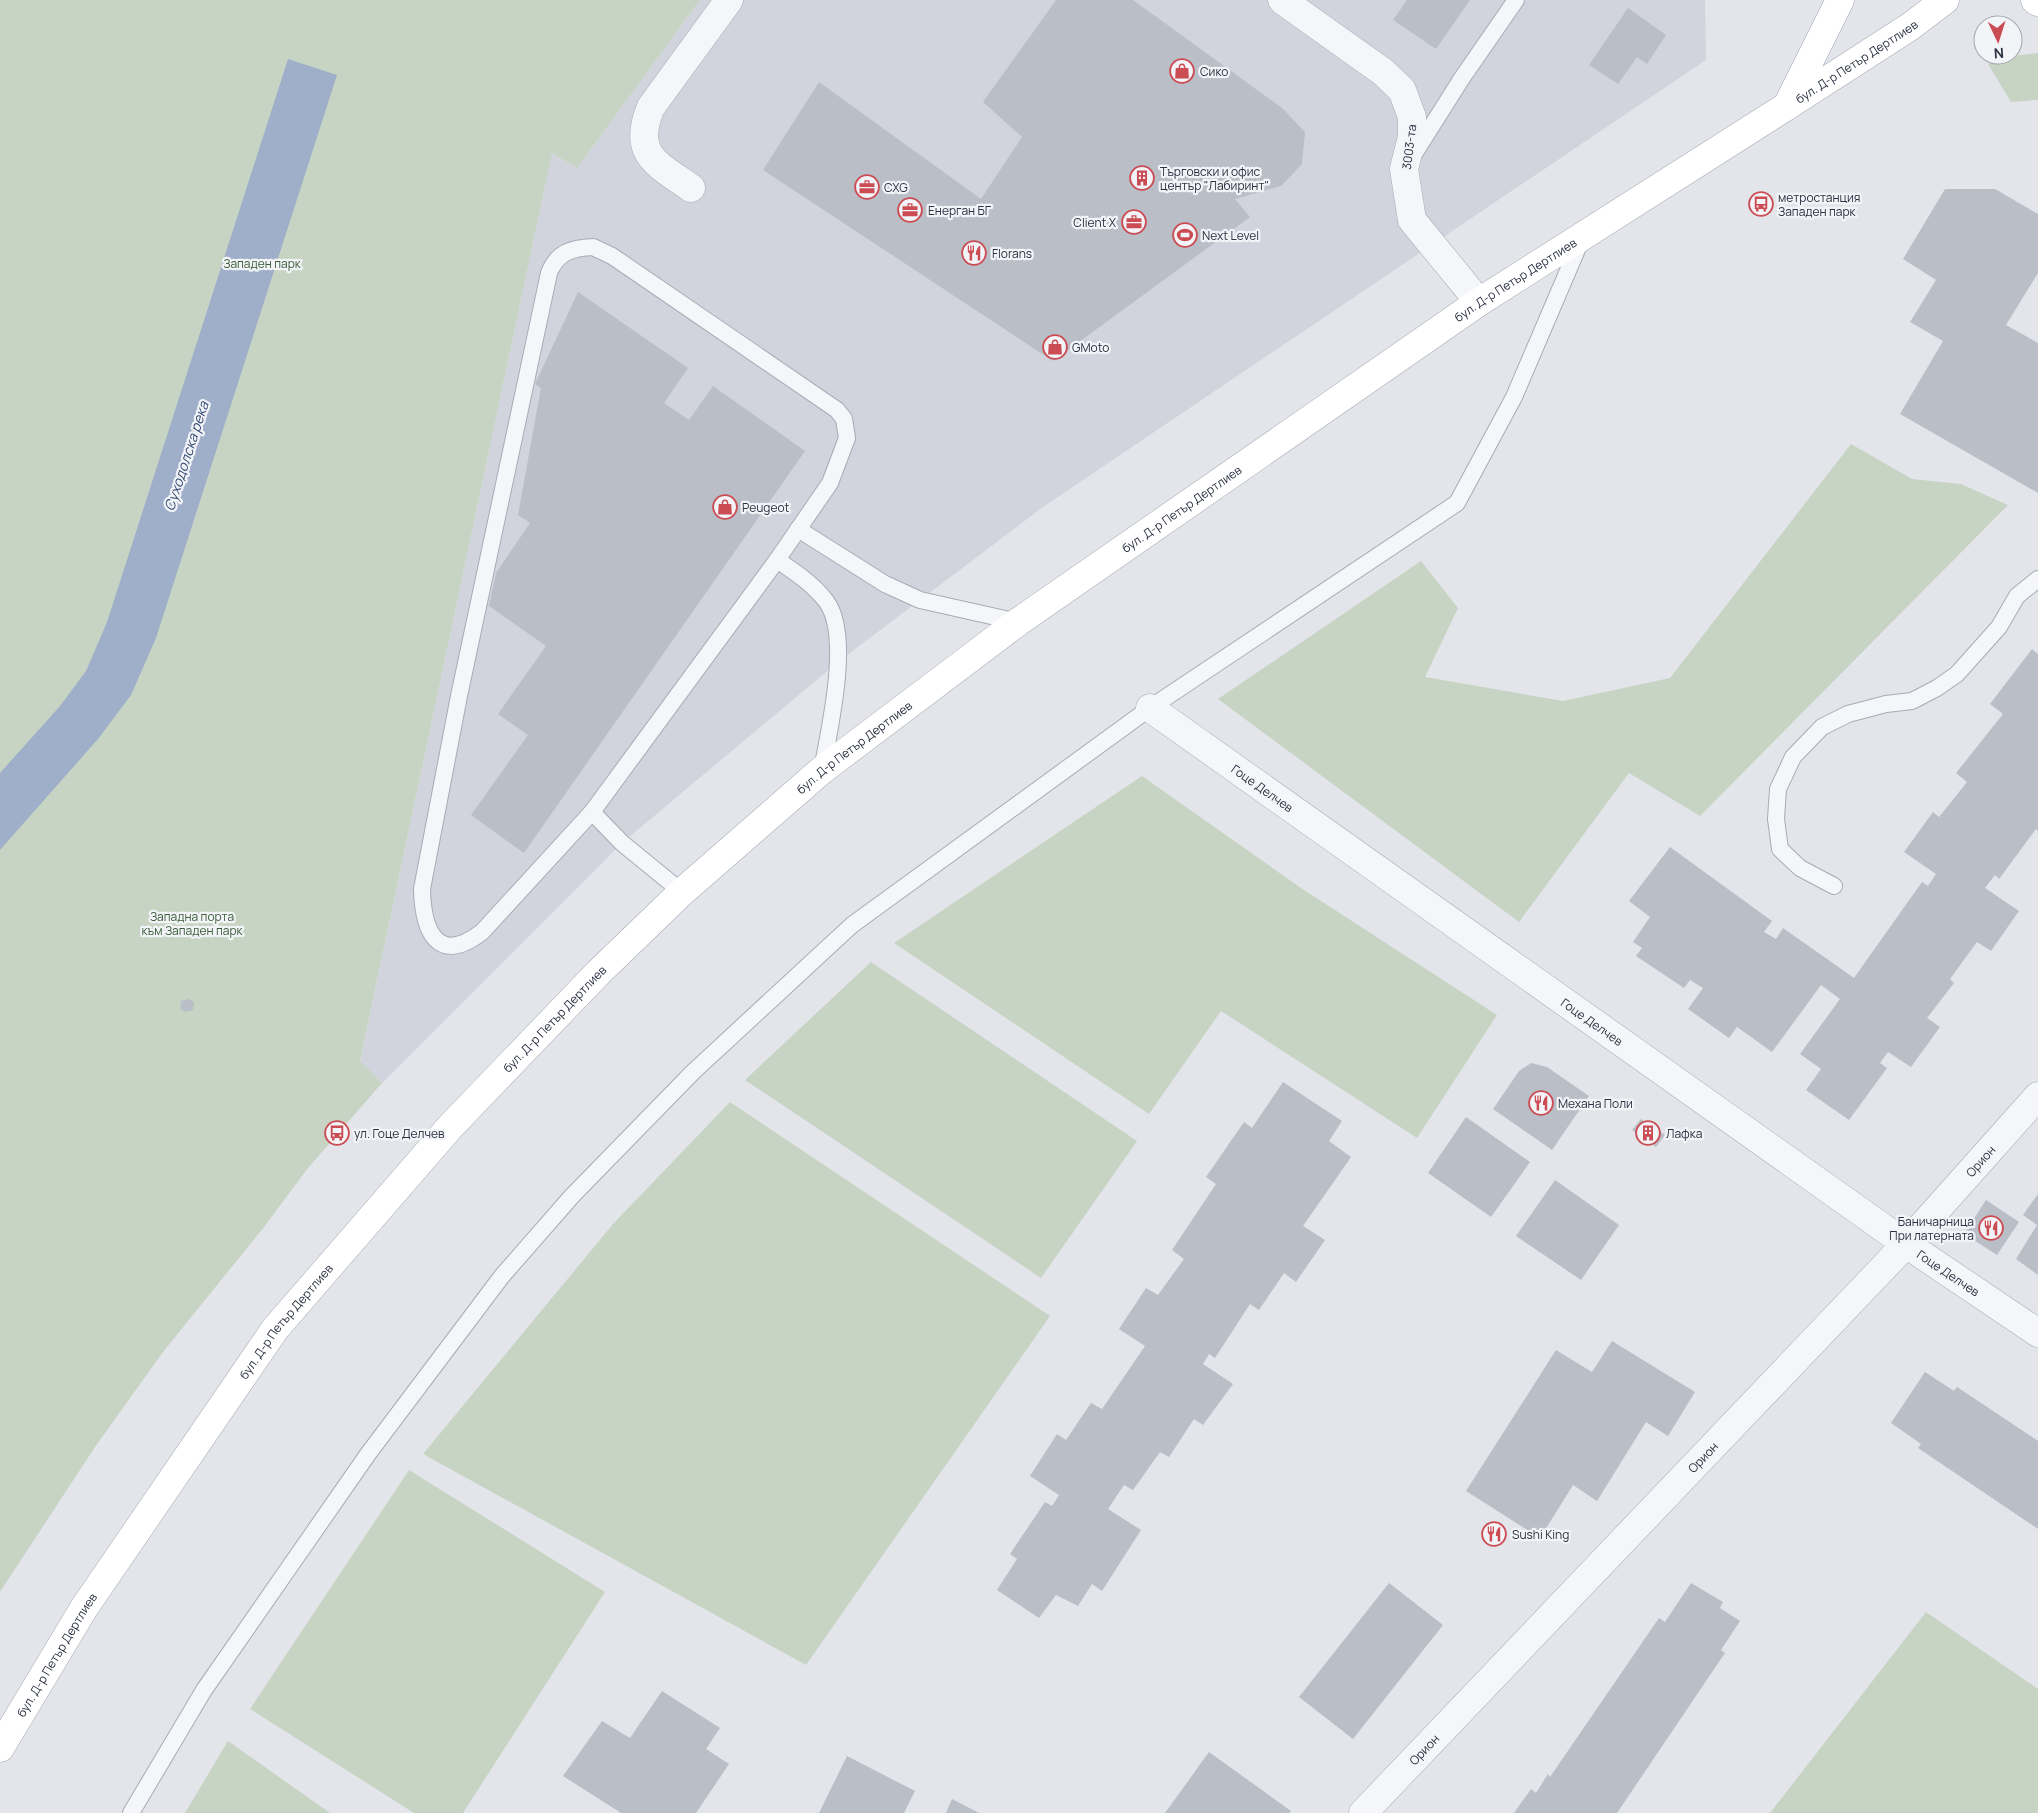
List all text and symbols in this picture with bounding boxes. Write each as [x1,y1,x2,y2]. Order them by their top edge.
street label: бул. Д-р Петър Дертлиев [1792,15,1921,107]
north arrow [1973,15,2023,65]
text: N [1993,44,2005,63]
shop icon: Сико [1169,58,1195,84]
place label: Сико [1200,63,1228,80]
street label: 3003-та [1398,123,1420,171]
place label: Търговски и офис център "Лабиринт" [1160,163,1269,194]
building icon: Търговски и офис център "Лабиринт" [1129,165,1155,191]
office icon: CXG [854,174,880,200]
place label: CXG [884,179,908,196]
place label: метростанция Западен парк [1778,189,1860,220]
bus stop icon: метростанция Западен парк [1748,191,1774,217]
office icon: Енерган БГ [897,197,923,223]
place label: Енерган БГ [928,202,992,219]
office icon: Client X [1121,209,1147,235]
place label: Client X [1073,214,1117,231]
sports icon: Next Level [1172,222,1198,248]
place label: Next Level [1202,227,1259,244]
street label: бул. Д-р Петър Дертлиев [1451,233,1580,325]
restaurant icon: Florans [961,240,987,266]
place label: Florans [992,245,1032,262]
park label: Западен парк [223,255,302,272]
shop icon: GMoto [1042,334,1068,360]
place label: GMoto [1072,339,1109,356]
water label: Суходолска река [159,398,213,513]
street label: бул. Д-р Петър Дертлиев [1118,461,1245,556]
shop icon: Peugeot [712,494,738,520]
place label: Peugeot [742,499,790,516]
street label: бул. Д-р Петър Дертлиев [792,696,916,797]
street label: Гоце Делчев [1228,760,1297,816]
park label: Западна порта към Западен парк [142,908,243,939]
street label: бул. Д-р Петър Дертлиев [499,961,610,1076]
street label: Гоце Делчев [1558,994,1627,1050]
restaurant icon: Механа Поли [1528,1090,1554,1116]
place label: Механа Поли [1558,1095,1633,1112]
bus stop icon: ул. Гоце Делчев [324,1120,350,1146]
building icon: Лафка [1635,1120,1661,1146]
place label: ул. Гоце Делчев [354,1125,445,1142]
place label: Лафка [1666,1125,1702,1142]
street label: Орион [1962,1141,1999,1180]
place label: Баничарница При латерната [1889,1213,1974,1244]
restaurant icon: Баничарница При латерната [1978,1215,2004,1241]
street label: Гоце Делчев [1914,1245,1984,1300]
street label: бул. Д-р Петър Дертлиев [235,1260,337,1382]
street label: Орион [1684,1438,1722,1476]
restaurant icon: Sushi King [1481,1521,1507,1547]
place label: Sushi King [1512,1526,1569,1543]
street label: бул. Д-р Петър Дертлиев [12,1589,101,1720]
street label: Орион [1405,1730,1443,1769]

